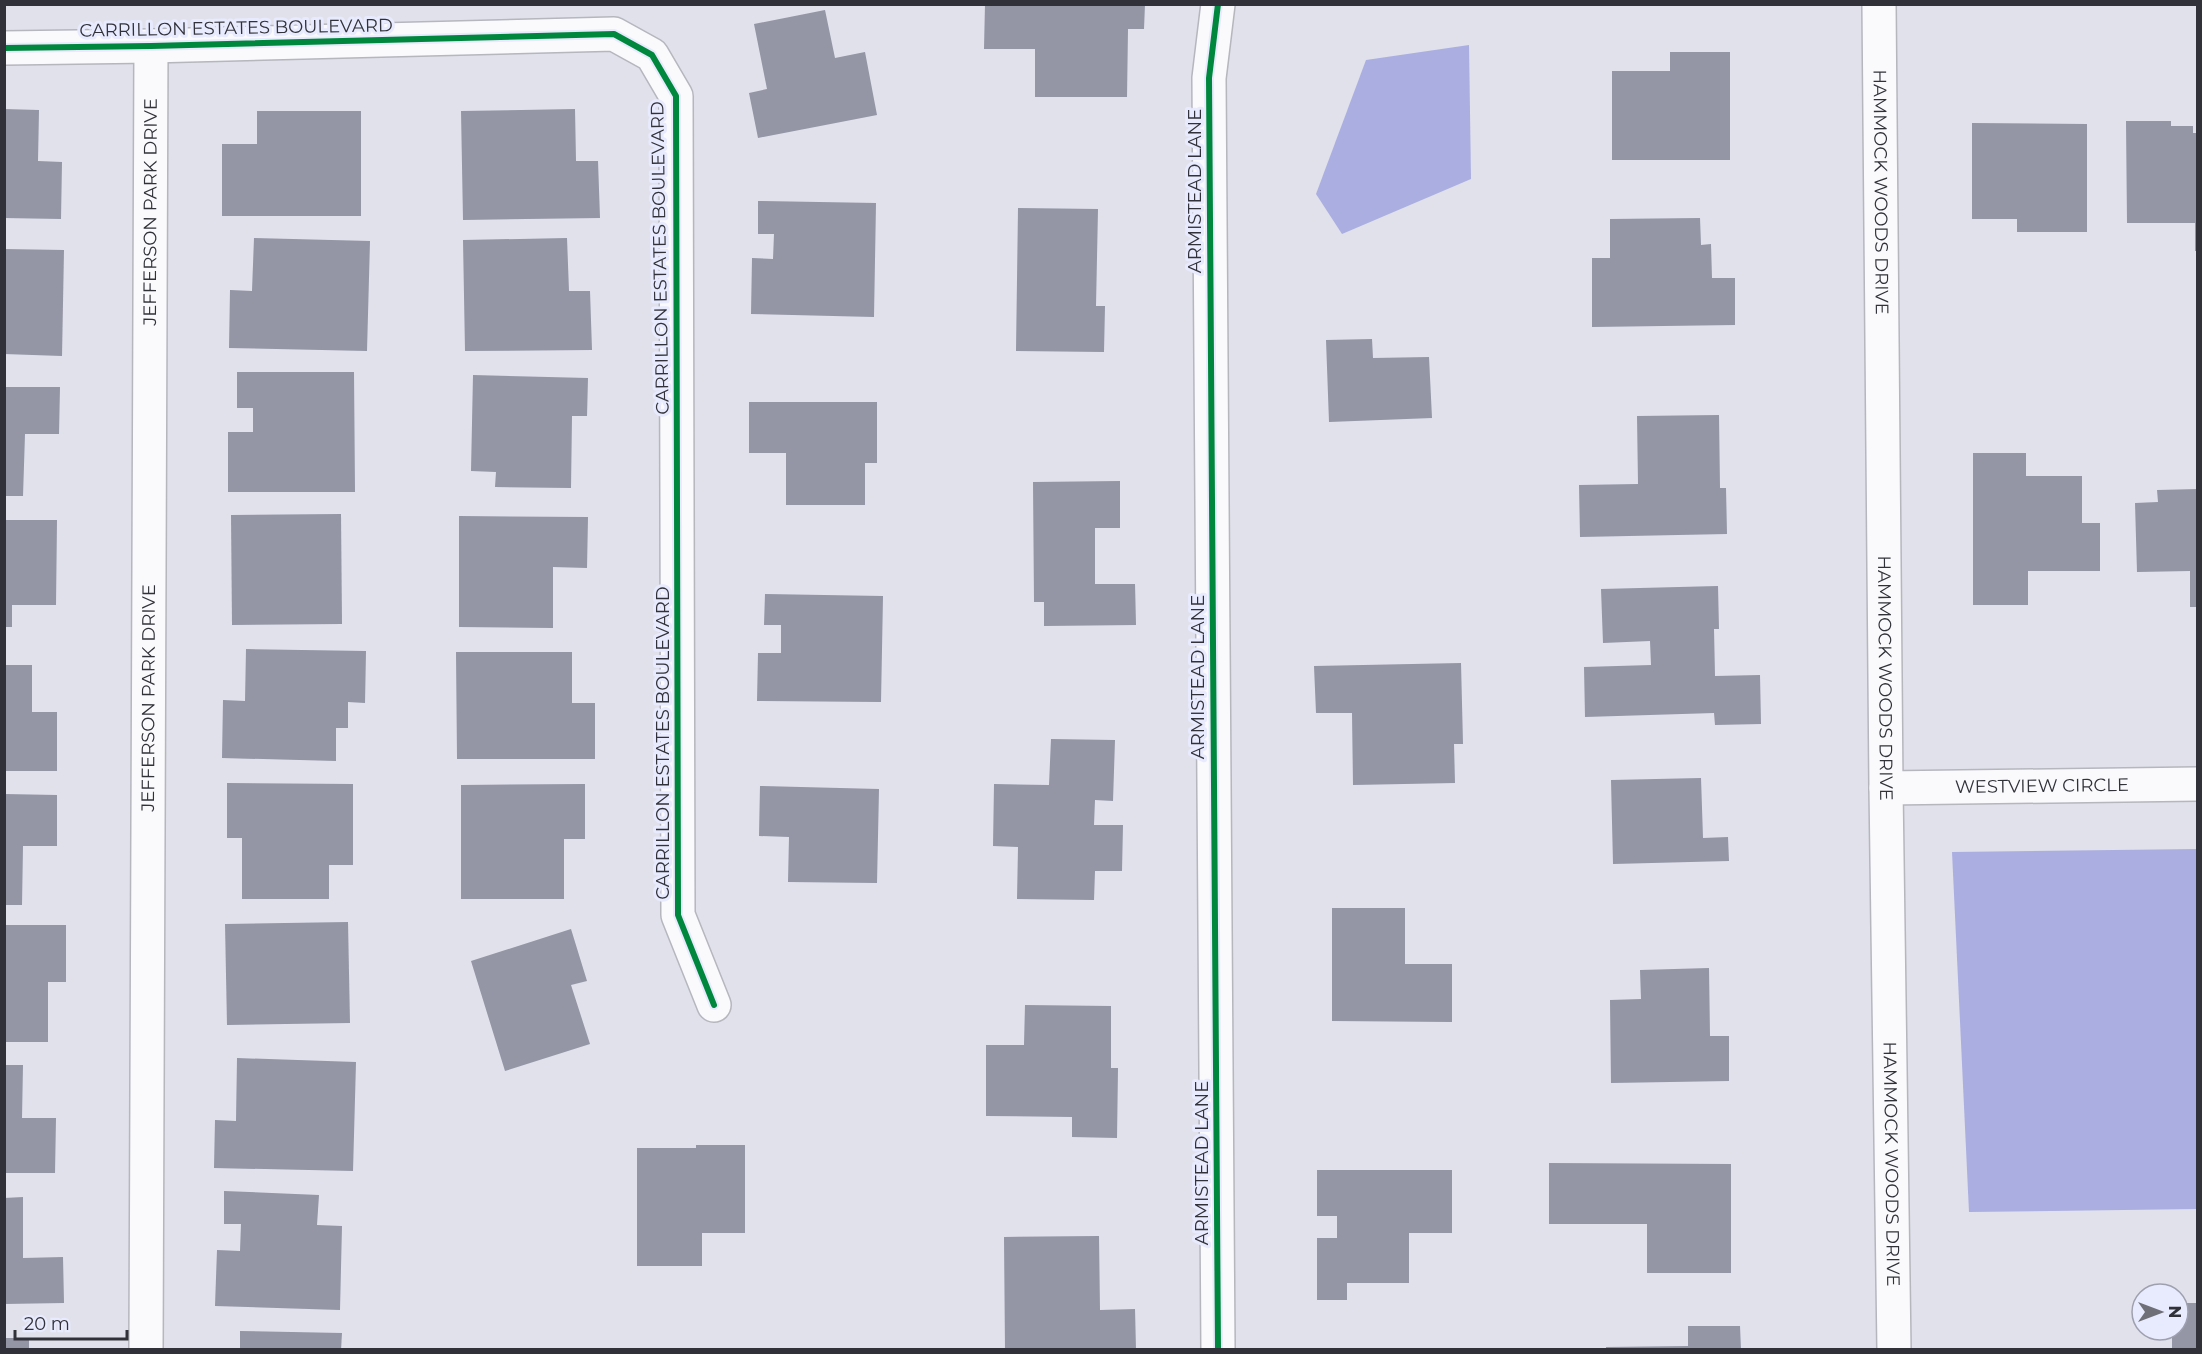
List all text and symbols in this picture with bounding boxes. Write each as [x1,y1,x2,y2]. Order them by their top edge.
street label: CARRILLON ESTATES BOULEVARD [79,14,393,42]
street label: HAMMOCK WOODS DRIVE [1869,69,1893,315]
street label: JEFFERSON PARK DRIVE [139,98,162,327]
street label: CARRILLON ESTATES BOULEVARD [646,101,674,415]
street label: ARMISTEAD LANE [1184,109,1206,273]
street label: HAMMOCK WOODS DRIVE [1873,555,1897,801]
street label: JEFFERSON PARK DRIVE [137,584,160,813]
street label: CARRILLON ESTATES BOULEVARD [652,586,674,900]
street label: ARMISTEAD LANE [1187,595,1209,759]
street label: WESTVIEW CIRCLE [1955,774,2129,798]
street label: HAMMOCK WOODS DRIVE [1879,1041,1904,1287]
street label: ARMISTEAD LANE [1191,1081,1213,1245]
north arrow [2130,1282,2190,1342]
scale bar [15,1303,128,1341]
text: N [2165,1306,2184,1318]
text: 20 m [24,1313,70,1335]

